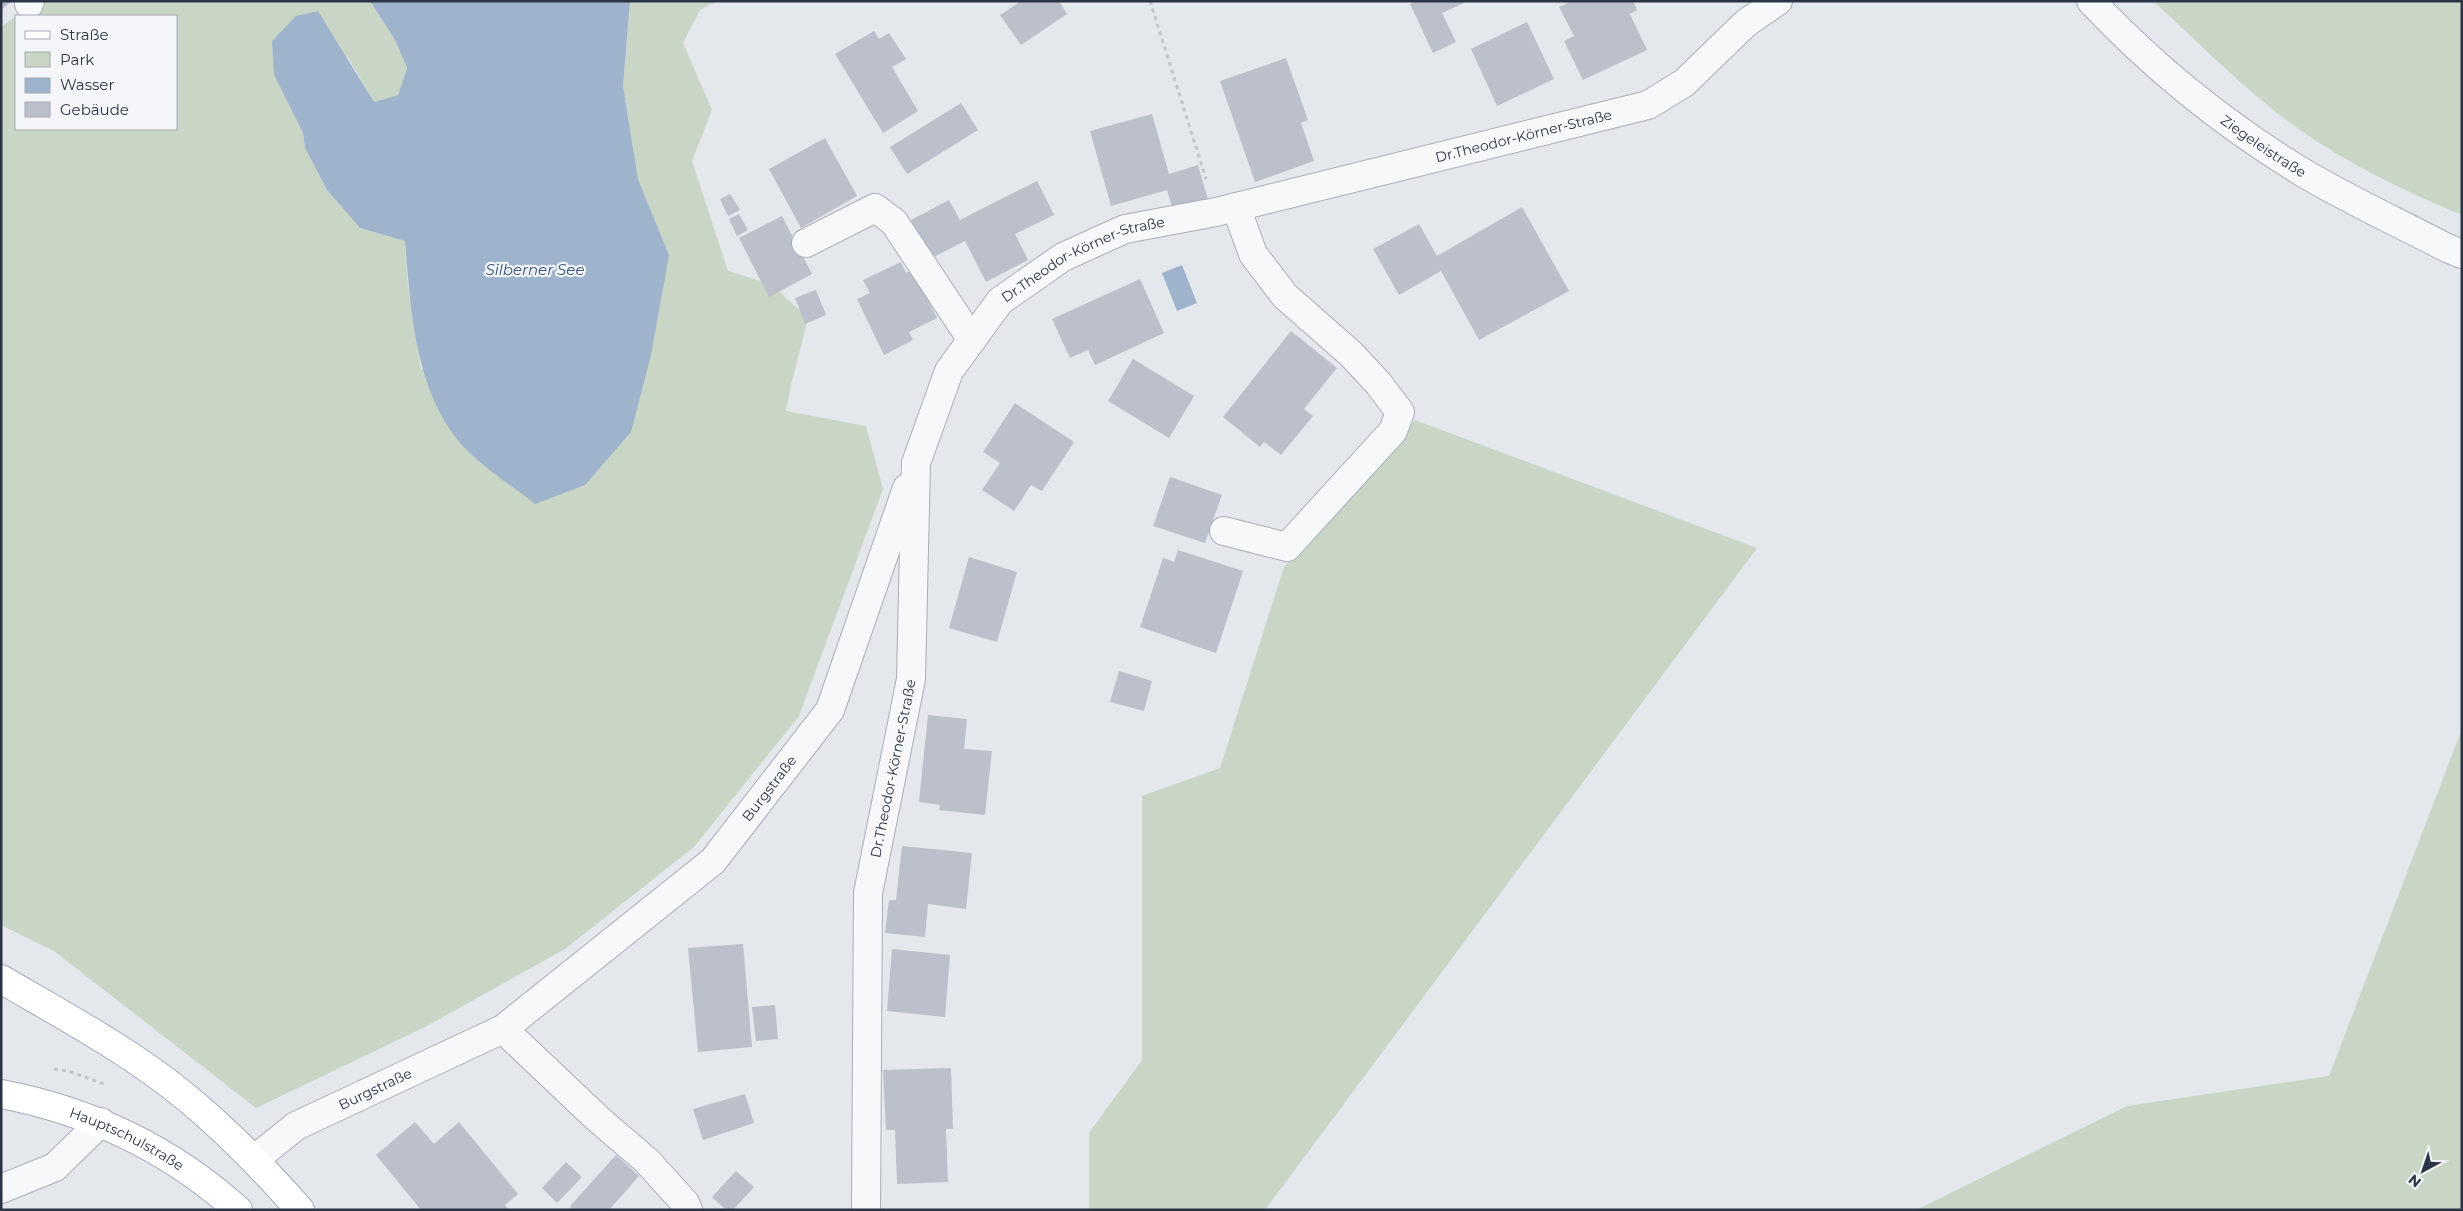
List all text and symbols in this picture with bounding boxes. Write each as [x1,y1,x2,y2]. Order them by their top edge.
legend [15,15,178,130]
text: Straße [60,25,109,44]
text: Park [60,50,94,69]
text: Wasser [60,75,114,94]
text: Gebäude [60,100,129,119]
street label: Dr.Theodor-Körner-Straße [1433,105,1614,166]
street label: Ziegeleistraße [2217,111,2309,181]
street label: Dr.Theodor-Körner-Straße [998,213,1166,306]
water label: Silberner See [486,260,584,279]
street label: Dr.Theodor-Körner-Straße [866,678,920,859]
street label: Burgstraße [738,752,800,825]
street label: Burgstraße [336,1064,415,1114]
street label: Hauptschulstraße [67,1104,187,1174]
north arrow [2398,1146,2448,1196]
text: N [2405,1170,2425,1191]

